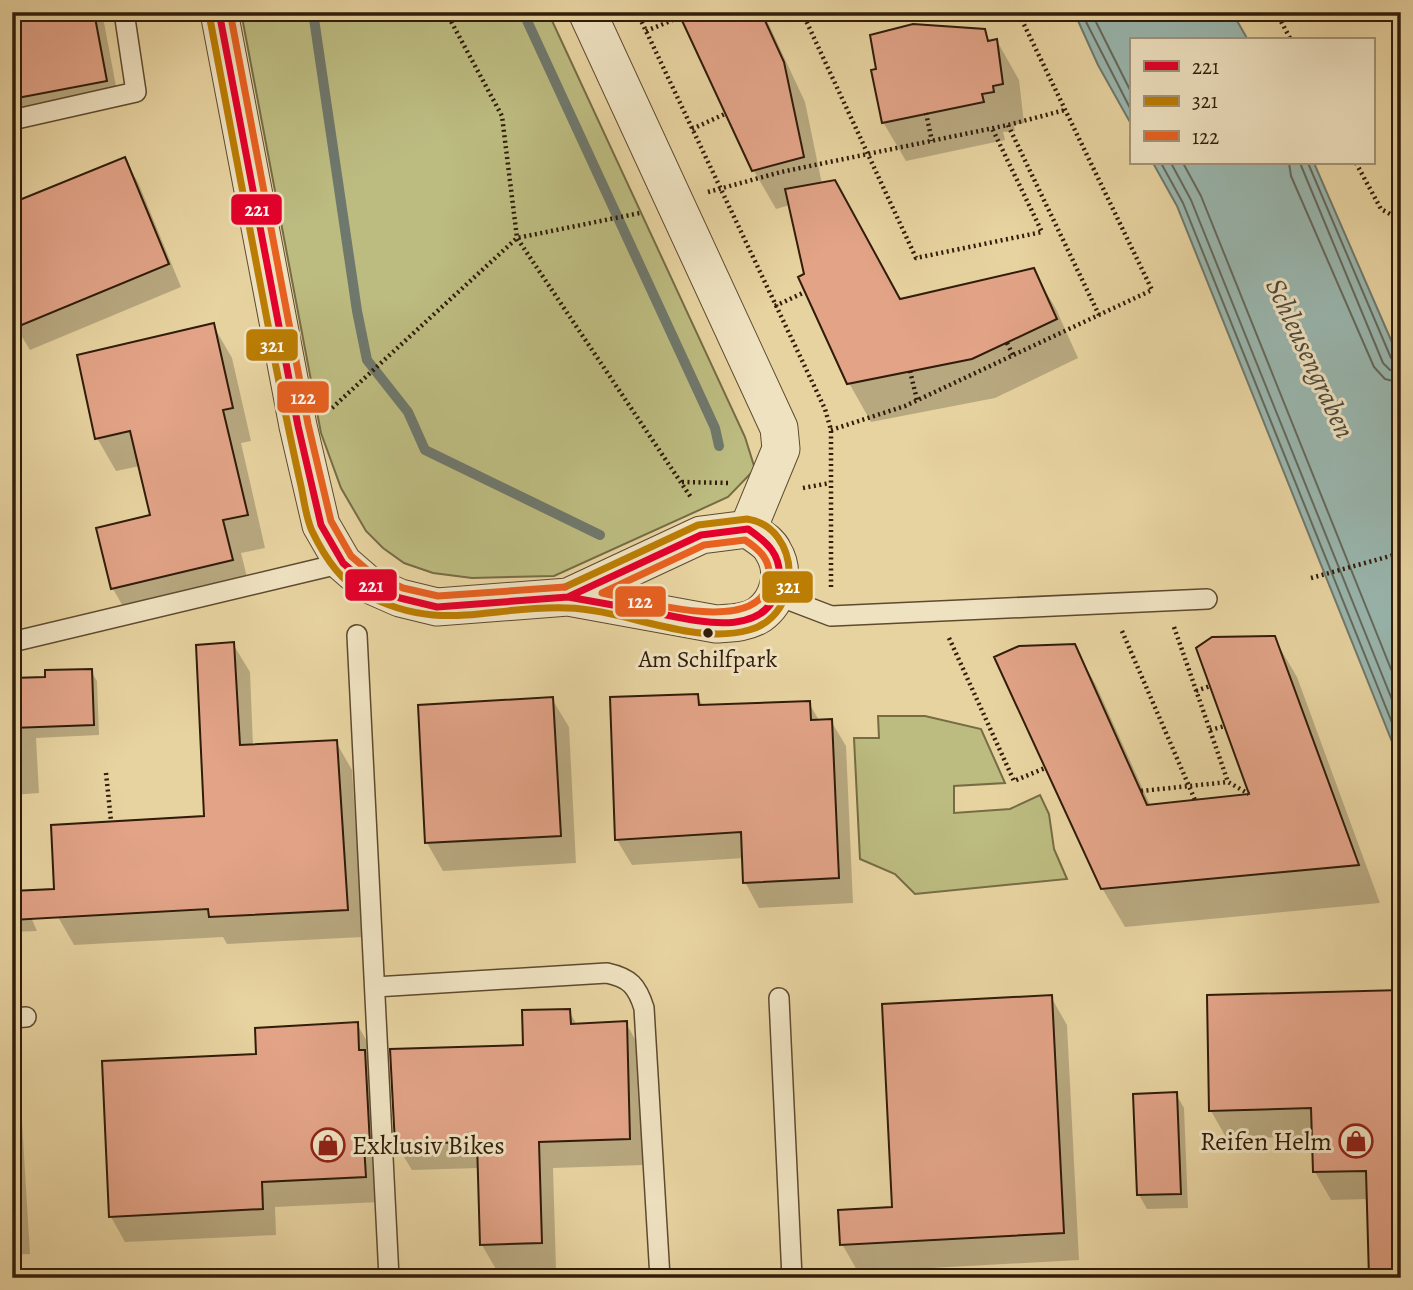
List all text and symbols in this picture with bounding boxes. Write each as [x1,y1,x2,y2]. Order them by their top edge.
legend [1130,38,1374,164]
text: 221 [1192,53,1219,81]
text: 321 [1192,87,1218,115]
text: 122 [1192,123,1219,151]
line badge: 221 [230,193,283,226]
text: 221 [244,197,270,223]
water label: Schleusengraben [1256,272,1364,445]
line badge: 321 [245,328,299,362]
text: 321 [260,333,284,359]
line badge: 122 [276,380,330,414]
text: 122 [290,385,316,411]
line badge: 221 [344,568,398,602]
line badge: 321 [761,570,814,604]
text: 221 [358,573,384,599]
text: 321 [776,574,800,600]
line badge: 122 [614,585,667,618]
text: 122 [627,589,653,615]
marker: Am Schilfpark [701,626,715,640]
place label: Am Schilfpark [637,643,778,675]
shop icon: Reifen Helm [1337,1122,1375,1160]
place label: Reifen Helm [1200,1124,1332,1159]
shop icon: Exklusiv Bikes [309,1126,347,1164]
place label: Exklusiv Bikes [352,1128,505,1163]

